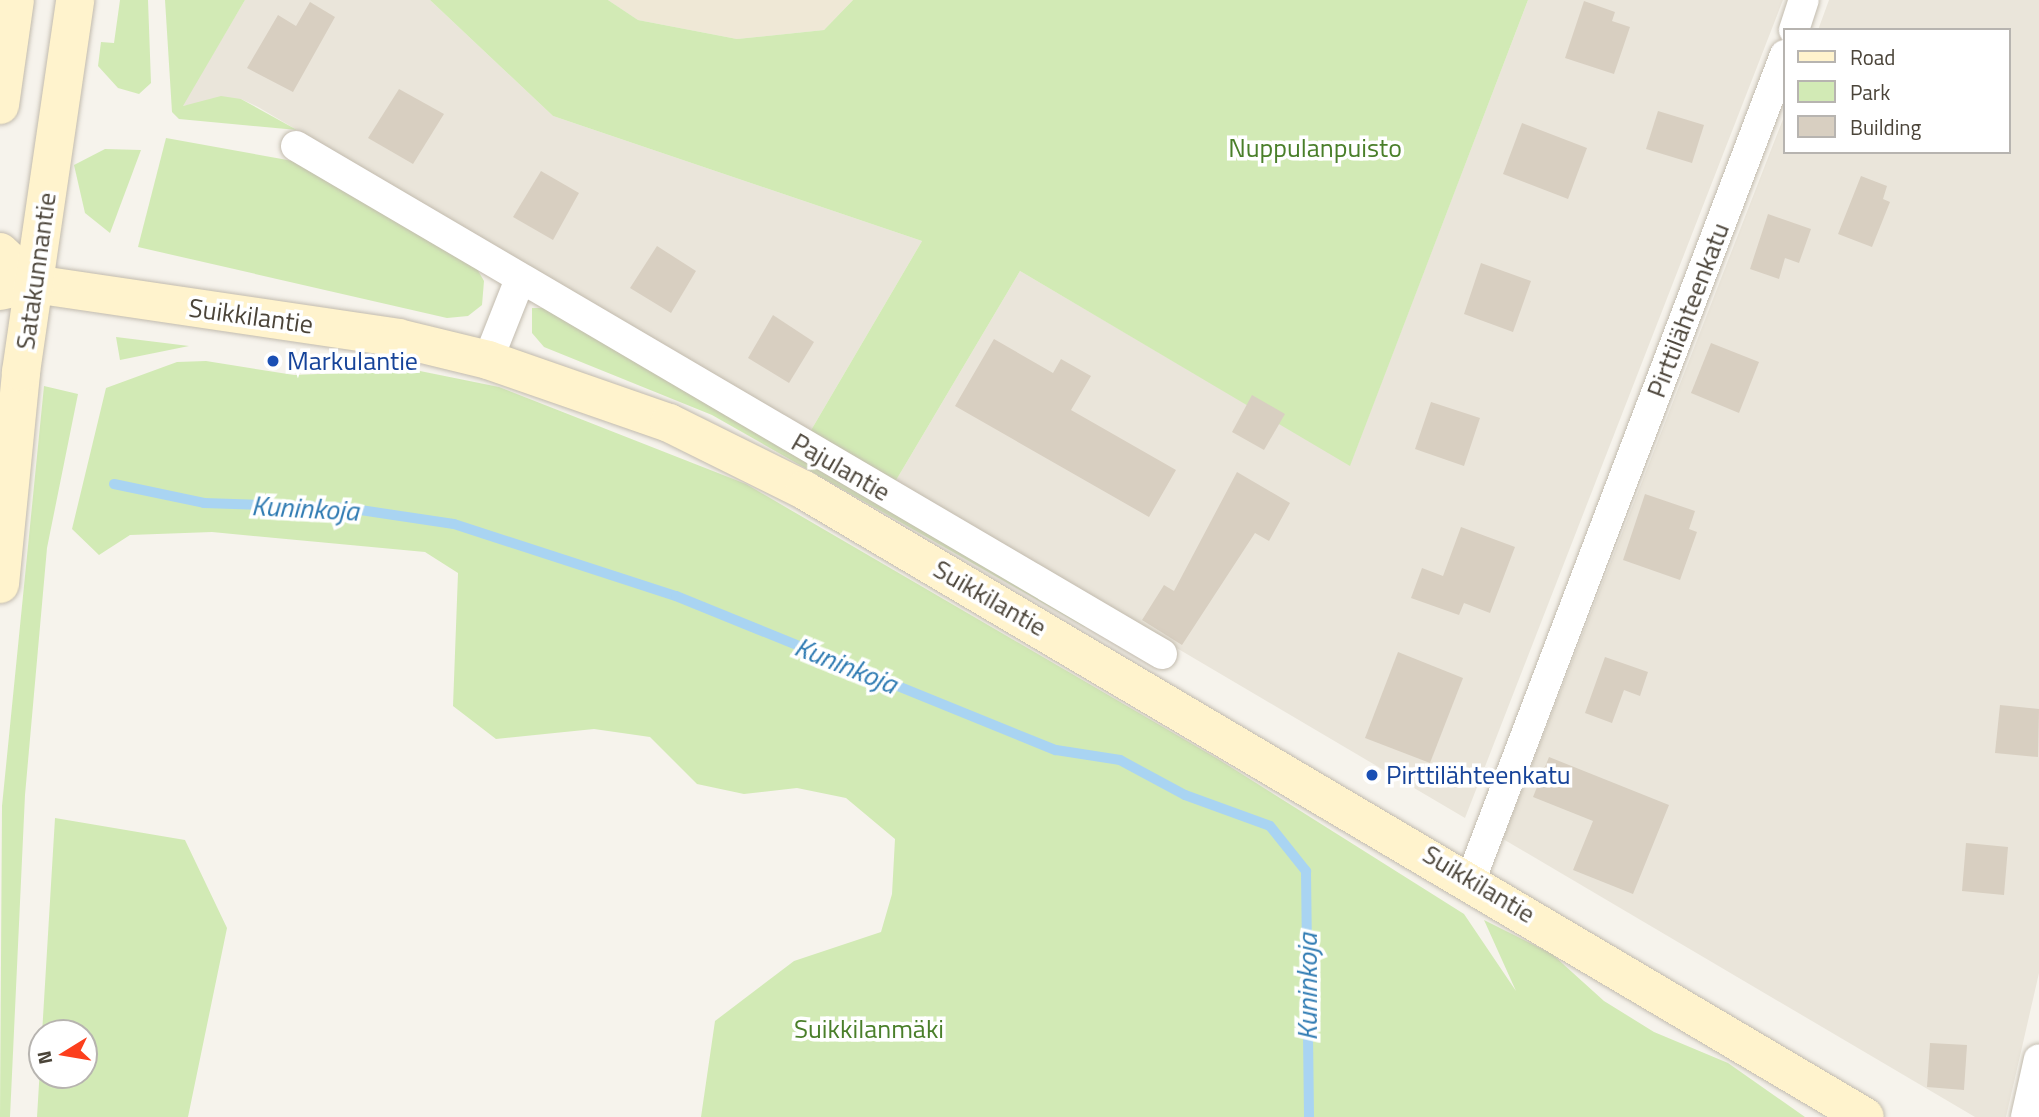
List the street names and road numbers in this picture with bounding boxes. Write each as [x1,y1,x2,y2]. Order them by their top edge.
street label: Satakunnantie [10,190,62,352]
street label: Pirttilähteenkatu [1640,218,1736,402]
street label: Suikkilantie [187,292,315,340]
street label: Pajulantie [786,426,896,508]
street label: Suikkilantie [928,553,1052,643]
street label: Suikkilantie [1417,838,1541,930]

